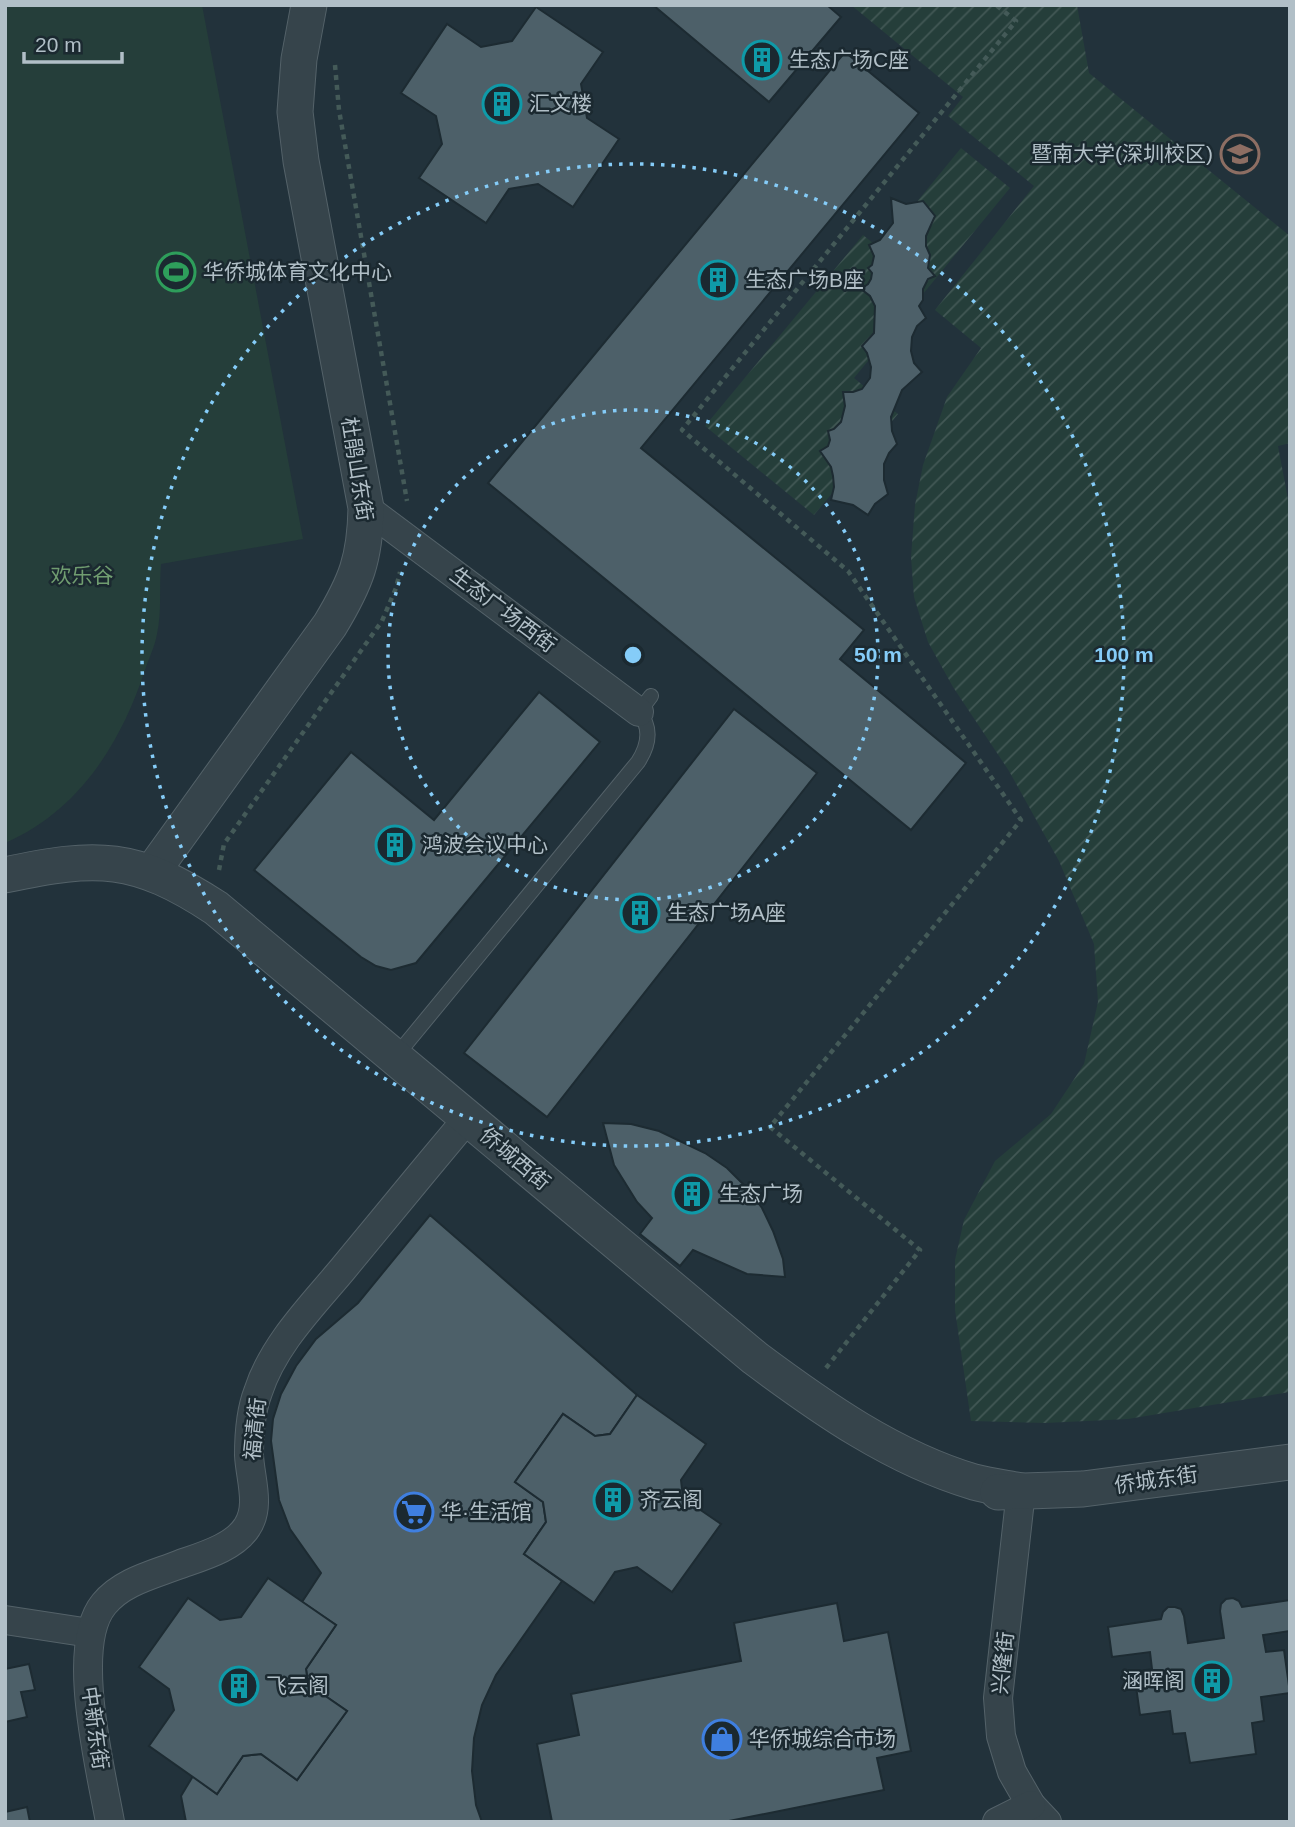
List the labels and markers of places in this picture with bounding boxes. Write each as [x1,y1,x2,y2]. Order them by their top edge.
building icon: 生态广场C座 [741,39,783,81]
place label: 生态广场C座 [789,48,909,71]
building icon: 汇文楼 [481,83,523,125]
place label: 汇文楼 [529,92,592,115]
school or university icon: 暨南大学(深圳校区) [1219,133,1261,175]
place label: 暨南大学(深圳校区) [1031,142,1213,165]
sports icon: 华侨城体育文化中心 [155,251,197,293]
building icon: 生态广场B座 [697,259,739,301]
place label: 华侨城体育文化中心 [203,260,392,283]
place label: 生态广场B座 [745,268,864,291]
centre of rings [621,643,645,667]
building icon: 鸿波会议中心 [374,824,416,866]
place label: 鸿波会议中心 [422,833,548,856]
building icon: 生态广场A座 [619,892,661,934]
place label: 生态广场A座 [667,901,786,924]
building icon: 生态广场 [671,1173,713,1215]
place label: 生态广场 [719,1182,803,1205]
building icon: 齐云阁 [592,1479,634,1521]
place label: 齐云阁 [640,1488,703,1511]
supermarket icon: 华·生活馆 [393,1491,435,1533]
place label: 华·生活馆 [441,1500,532,1523]
building icon: 涵晖阁 [1191,1660,1233,1702]
building icon: 飞云阁 [218,1665,260,1707]
place label: 涵晖阁 [1122,1669,1185,1692]
place label: 飞云阁 [266,1674,329,1697]
shop icon: 华侨城综合市场 [701,1718,743,1760]
place label: 华侨城综合市场 [749,1727,896,1750]

